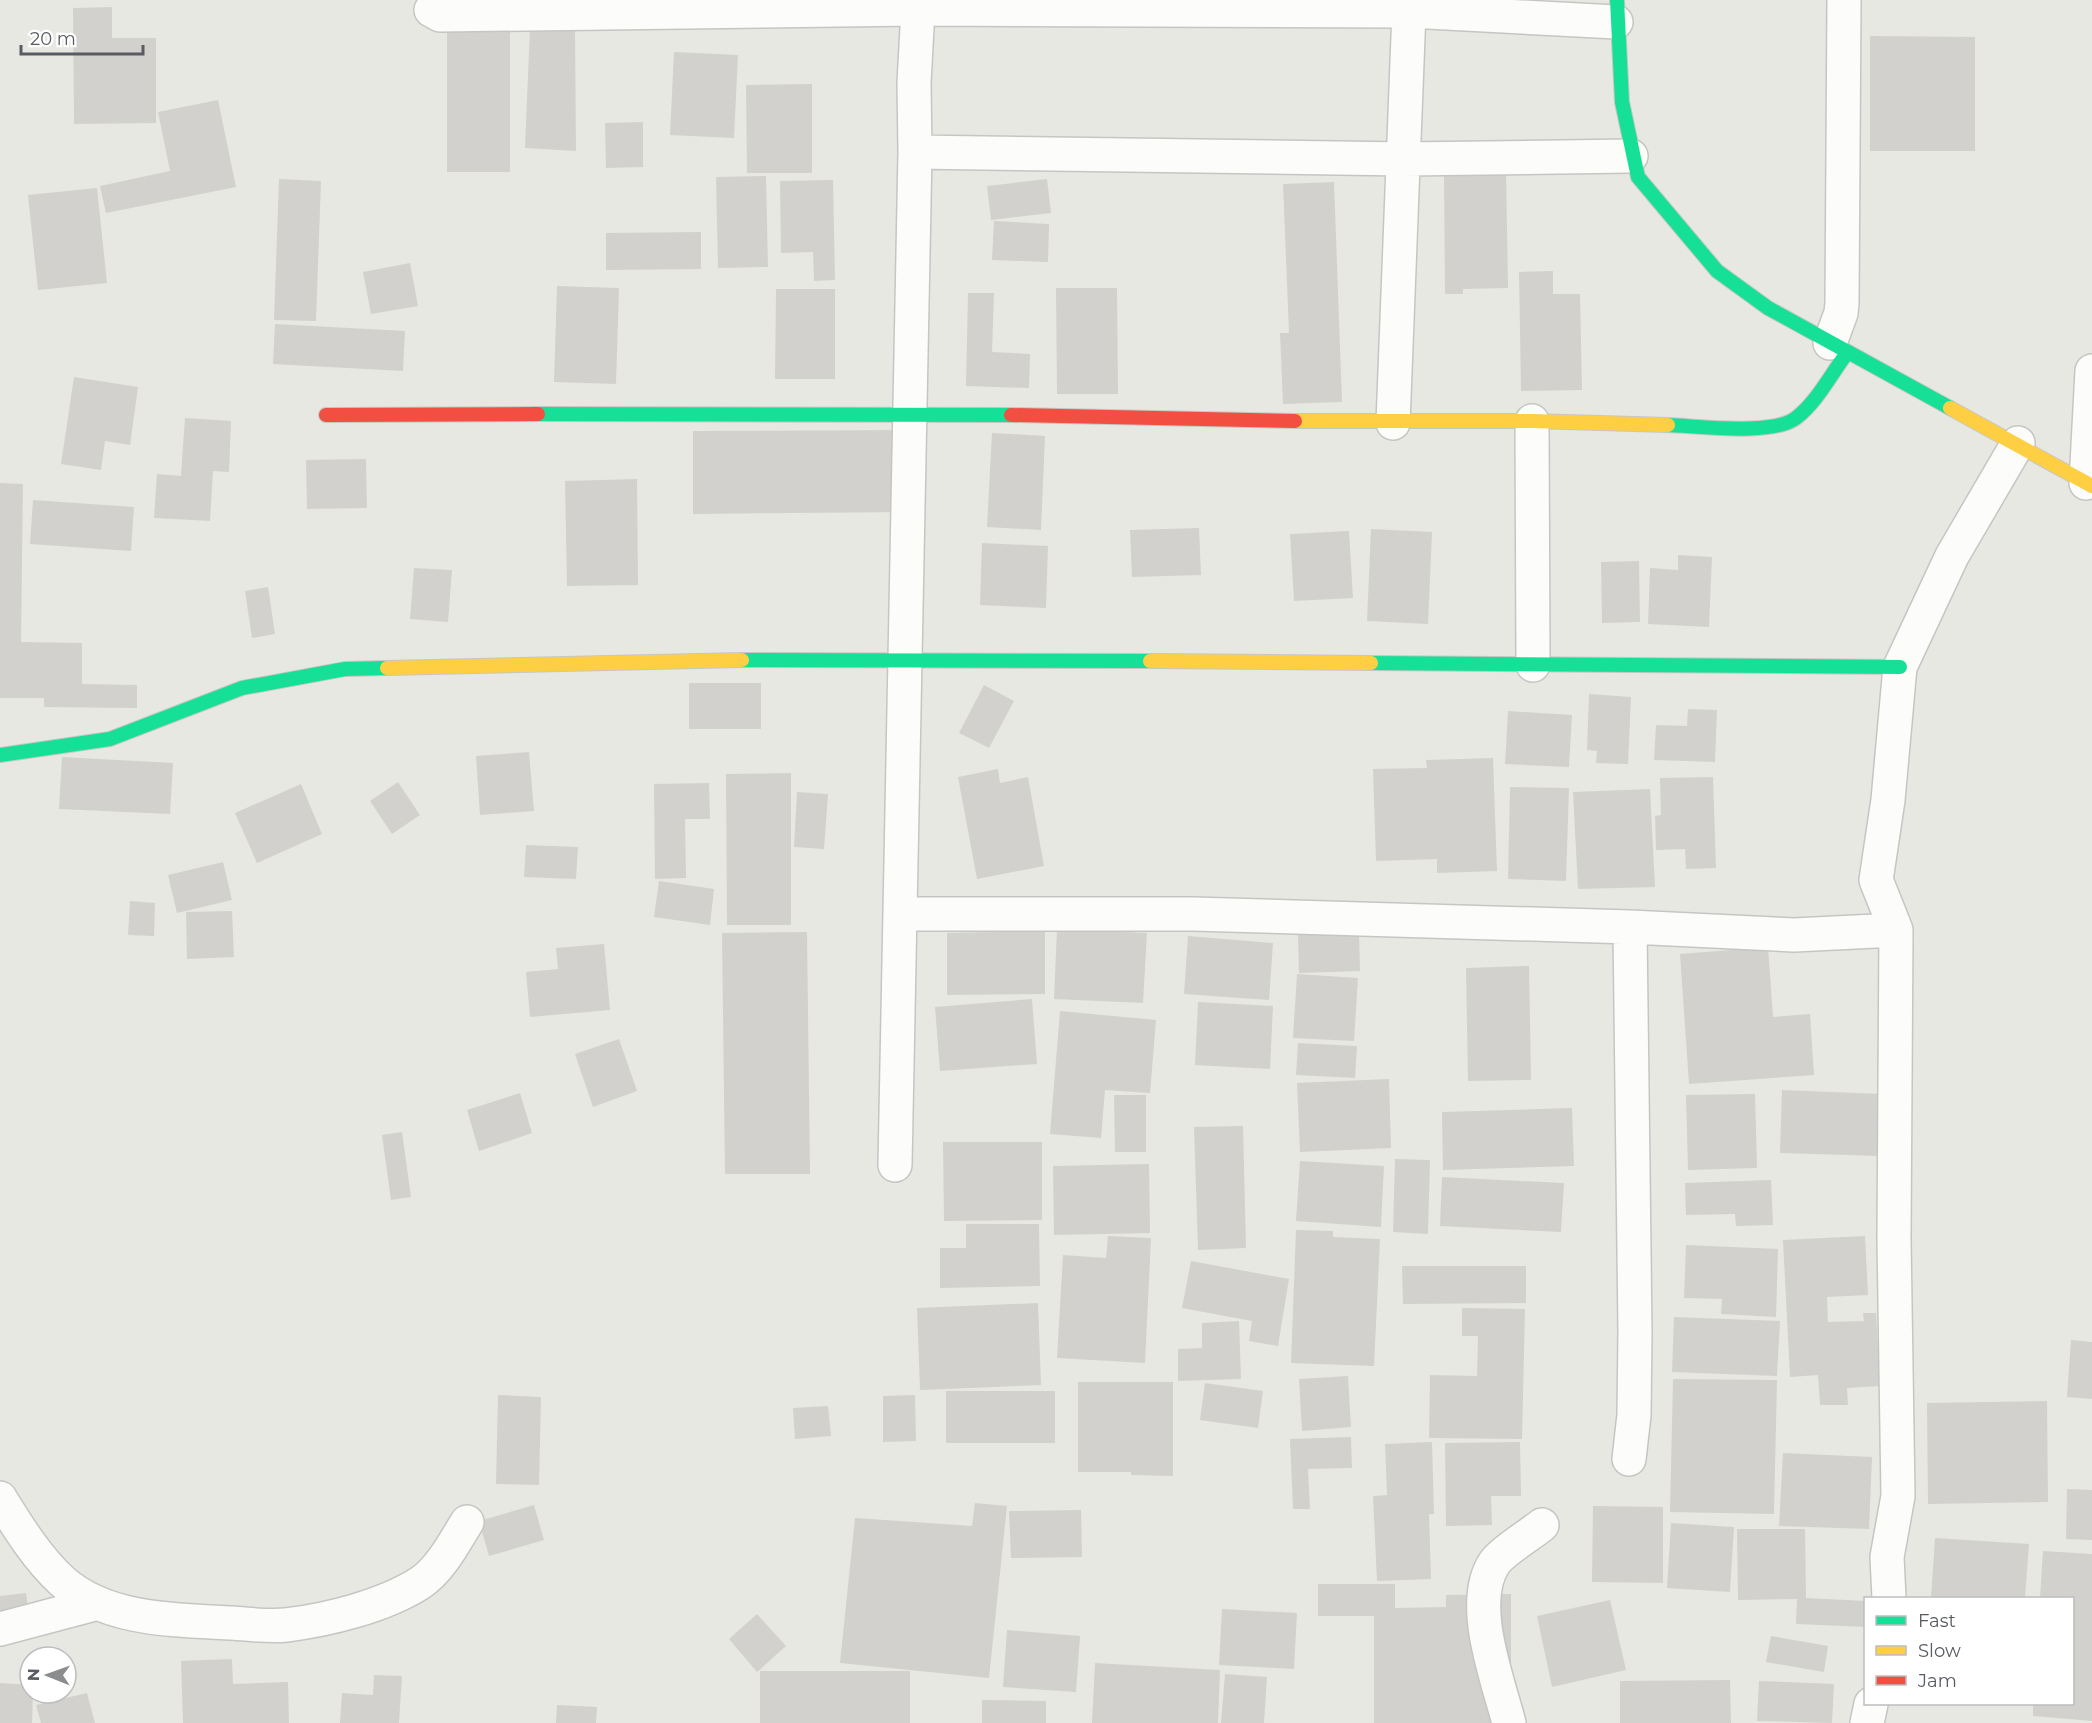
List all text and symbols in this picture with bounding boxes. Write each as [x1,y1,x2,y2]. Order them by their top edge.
scale bar [21,18,142,56]
text: 20 m [30,28,76,50]
legend [1864,1597,2074,1705]
text: Fast [1918,1610,1956,1632]
text: Slow [1918,1640,1961,1662]
north arrow [18,1645,78,1705]
text: N [24,1668,43,1681]
text: Jam [1917,1670,1957,1692]

